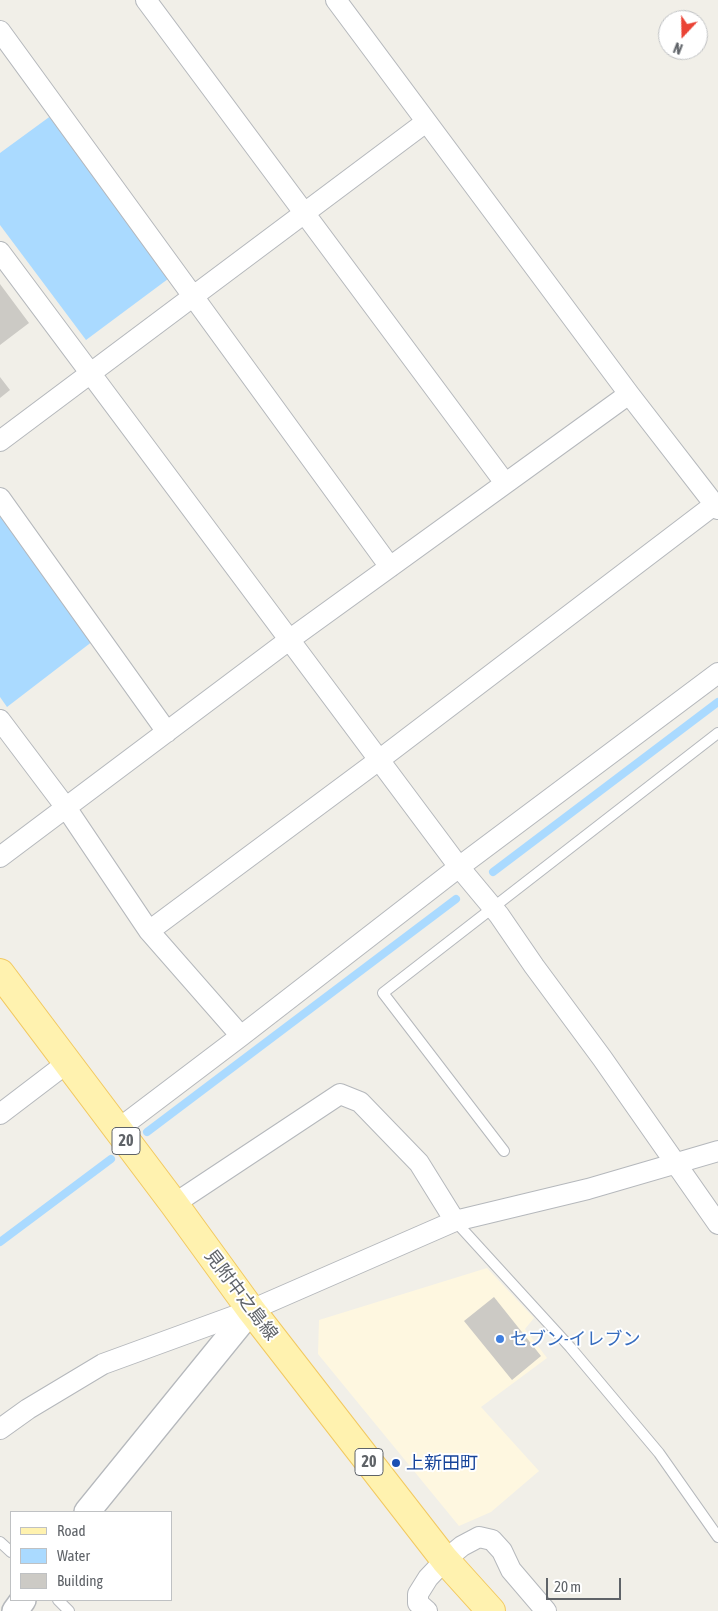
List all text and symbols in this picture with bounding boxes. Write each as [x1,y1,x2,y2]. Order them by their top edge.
north arrow [658,10,708,60]
text: N [671,39,685,57]
road number: 20 [112,1128,140,1154]
street label: 見附中之島線 [200,1245,282,1345]
place label: セブン-イレブン [510,1328,640,1350]
marker: セブン-イレブン [494,1333,506,1345]
road number: 20 [355,1448,383,1475]
place label: 上新田町 [406,1452,478,1474]
marker: 上新田町 [390,1457,402,1469]
legend [10,1511,172,1601]
text: Road [57,1522,86,1539]
text: Water [57,1547,90,1564]
scale bar [548,1568,623,1600]
text: Building [57,1572,103,1589]
text: 20 m [554,1578,581,1595]

